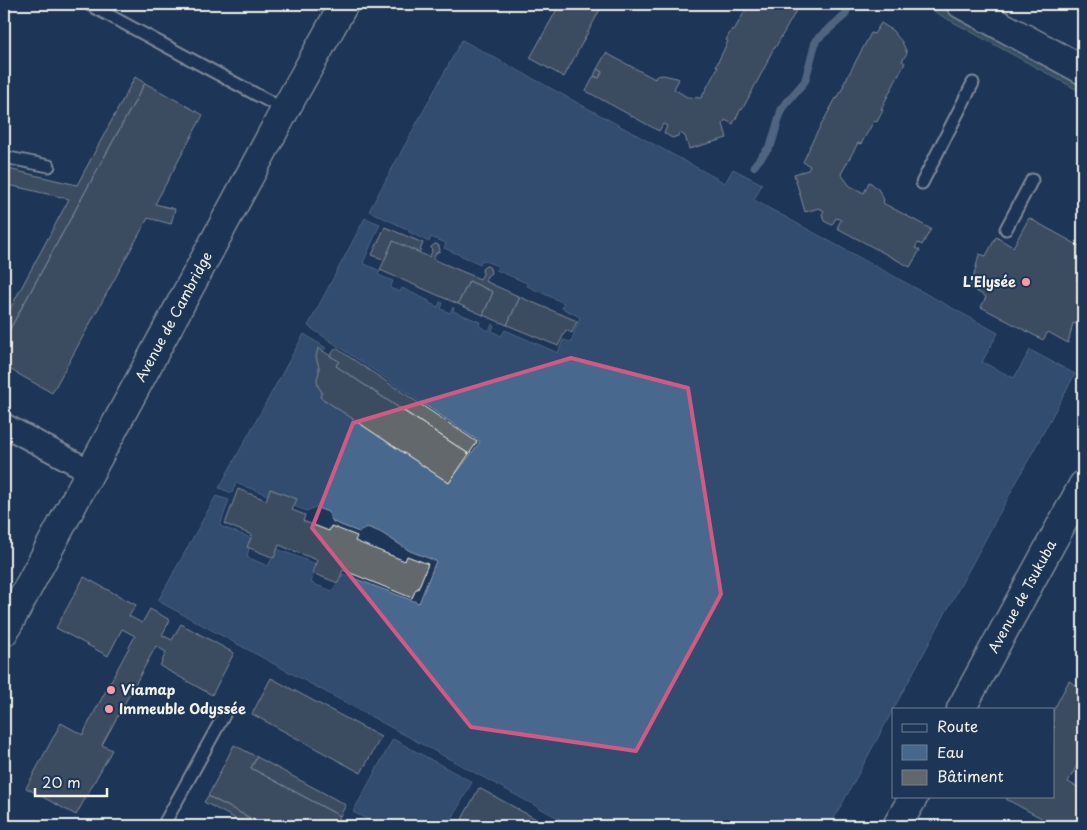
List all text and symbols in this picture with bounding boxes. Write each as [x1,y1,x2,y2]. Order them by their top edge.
street label: Avenue de Cambridge [130,248,217,385]
place label: L'Elysée [963,271,1016,292]
marker: L'Elysée [1020,276,1032,288]
street label: Avenue de Tsukuba [982,536,1061,657]
place label: Viamap [121,679,176,700]
marker: Viamap [105,684,117,696]
place label: Immeuble Odyssée [119,698,246,719]
marker: Immeuble Odyssée [103,703,115,715]
legend [892,708,1054,798]
text: Route [937,714,978,737]
text: Eau [937,740,964,763]
text: Bâtiment [937,764,1004,787]
scale bar [35,765,108,797]
text: 20 m [42,770,81,793]

